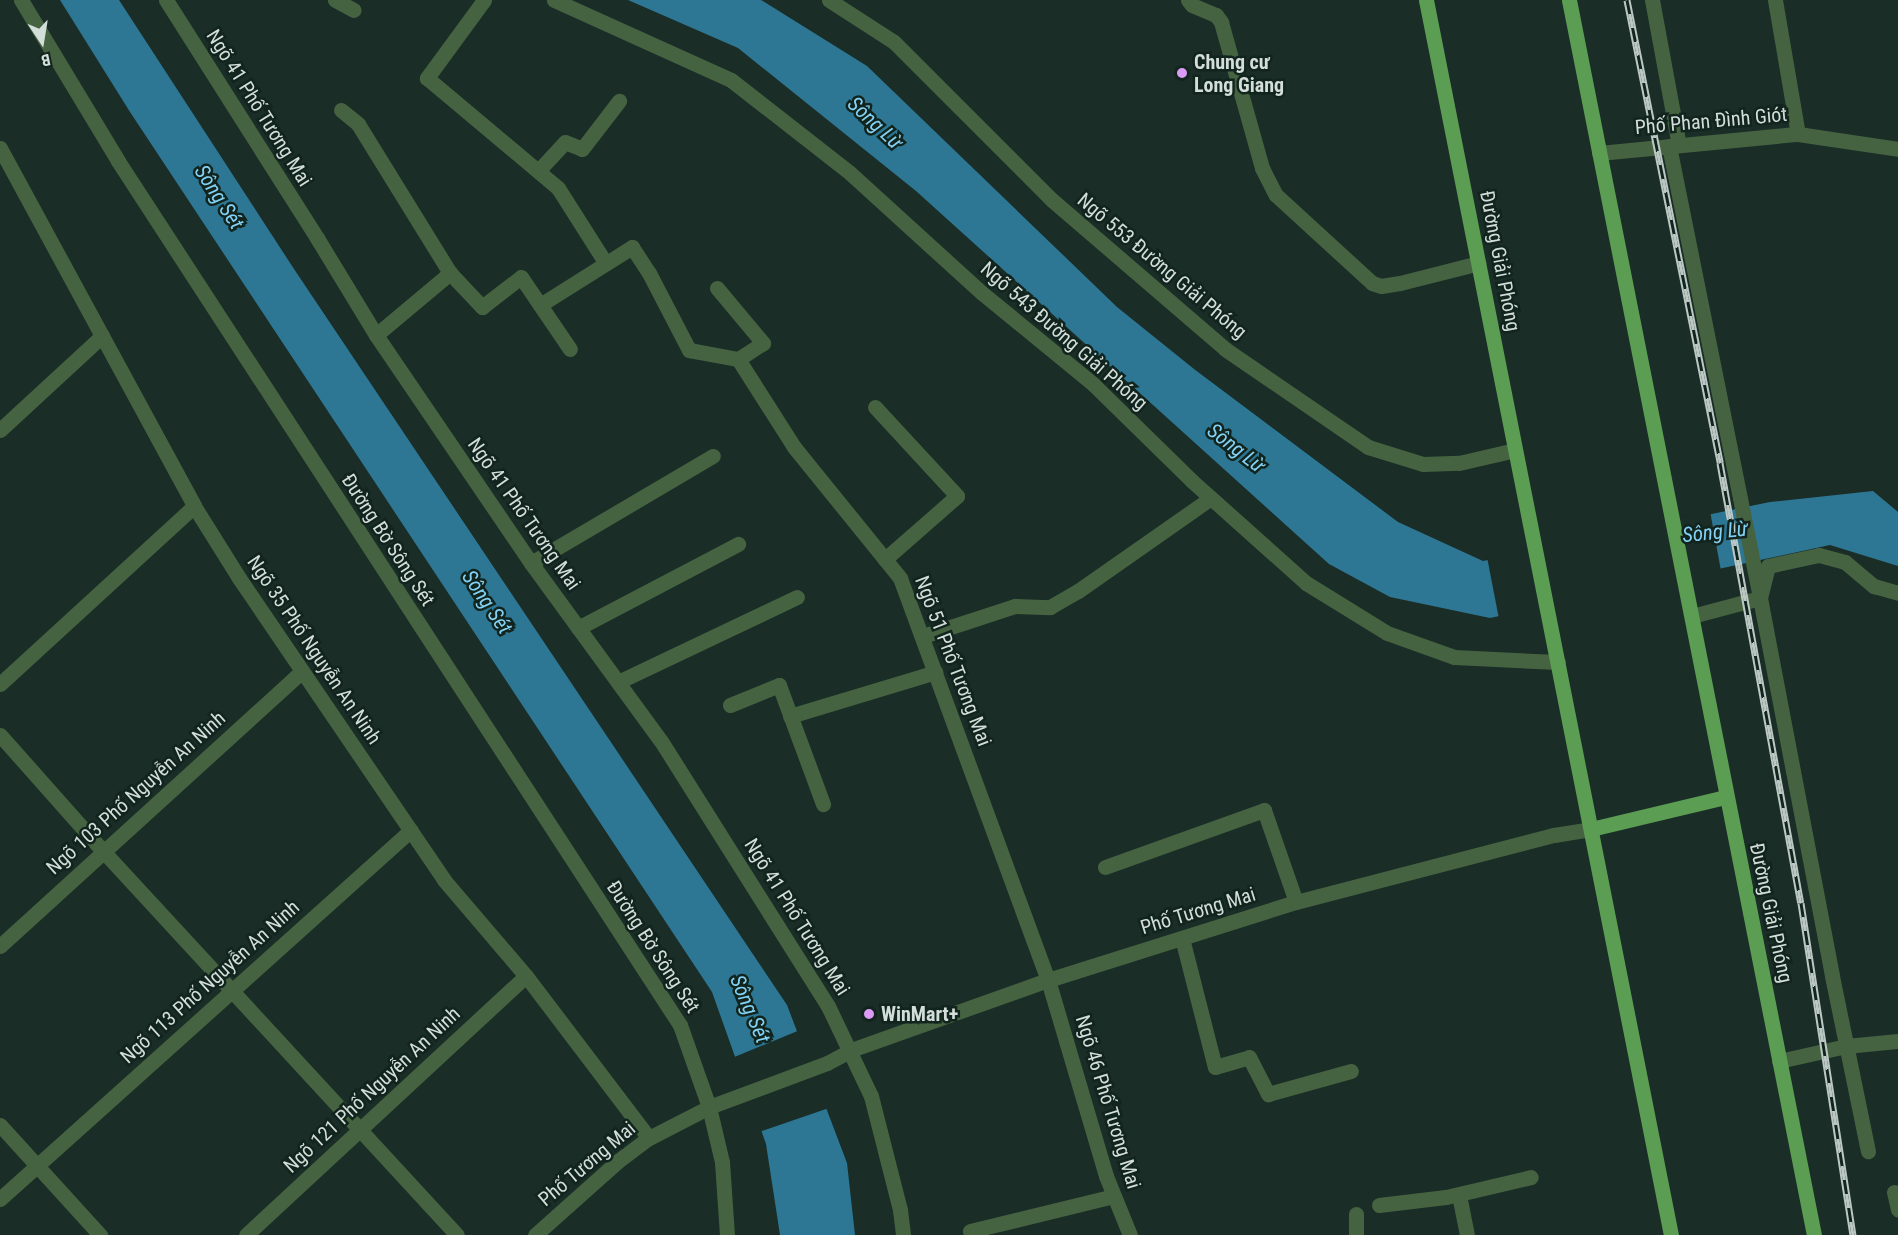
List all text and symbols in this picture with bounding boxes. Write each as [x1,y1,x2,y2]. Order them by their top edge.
north arrow [12,12,72,72]
street label: Ngõ 41 Phố Tương Mai [201,25,317,191]
text: B [39,50,52,70]
place label: Chung cư Long Giang [1194,50,1284,97]
marker: Chung cư Long Giang [1175,66,1189,80]
water label: Sông Lừ [842,91,908,155]
street label: Phố Phan Đình Giót [1634,102,1788,140]
water label: Sông Sét [189,160,249,234]
street label: Ngõ 553 Đường Giải Phóng [1073,188,1251,344]
street label: Đường Giải Phóng [1475,189,1525,333]
street label: Ngõ 543 Đường Giải Phóng [976,257,1152,415]
water label: Sông Lừ [1202,418,1270,478]
street label: Ngõ 41 Phố Tương Mai [462,433,586,595]
street label: Đường Bờ Sông Sét [336,469,440,611]
water label: Sông Lừ [1681,516,1749,548]
street label: Ngõ 35 Phố Nguyễn An Ninh [242,551,386,749]
water label: Sông Sét [457,565,517,639]
street label: Ngõ 51 Phố Tương Mai [909,572,997,750]
street label: Ngõ 103 Phố Nguyễn An Ninh [42,706,230,880]
street label: Ngõ 41 Phố Tương Mai [739,834,855,1000]
street label: Đường Giải Phóng [1744,841,1798,985]
street label: Đường Bờ Sông Sét [601,876,705,1018]
street label: Phố Tương Mai [1137,882,1259,940]
street label: Ngõ 113 Phố Nguyễn An Ninh [116,895,304,1069]
water label: Sông Sét [724,971,776,1047]
street label: Ngõ 121 Phố Nguyễn An Ninh [279,1002,465,1178]
place label: WinMart+ [881,1002,958,1026]
marker: WinMart+ [862,1007,876,1021]
street label: Ngõ 46 Phố Tương Mai [1070,1012,1146,1192]
street label: Phố Tương Mai [534,1116,640,1212]

